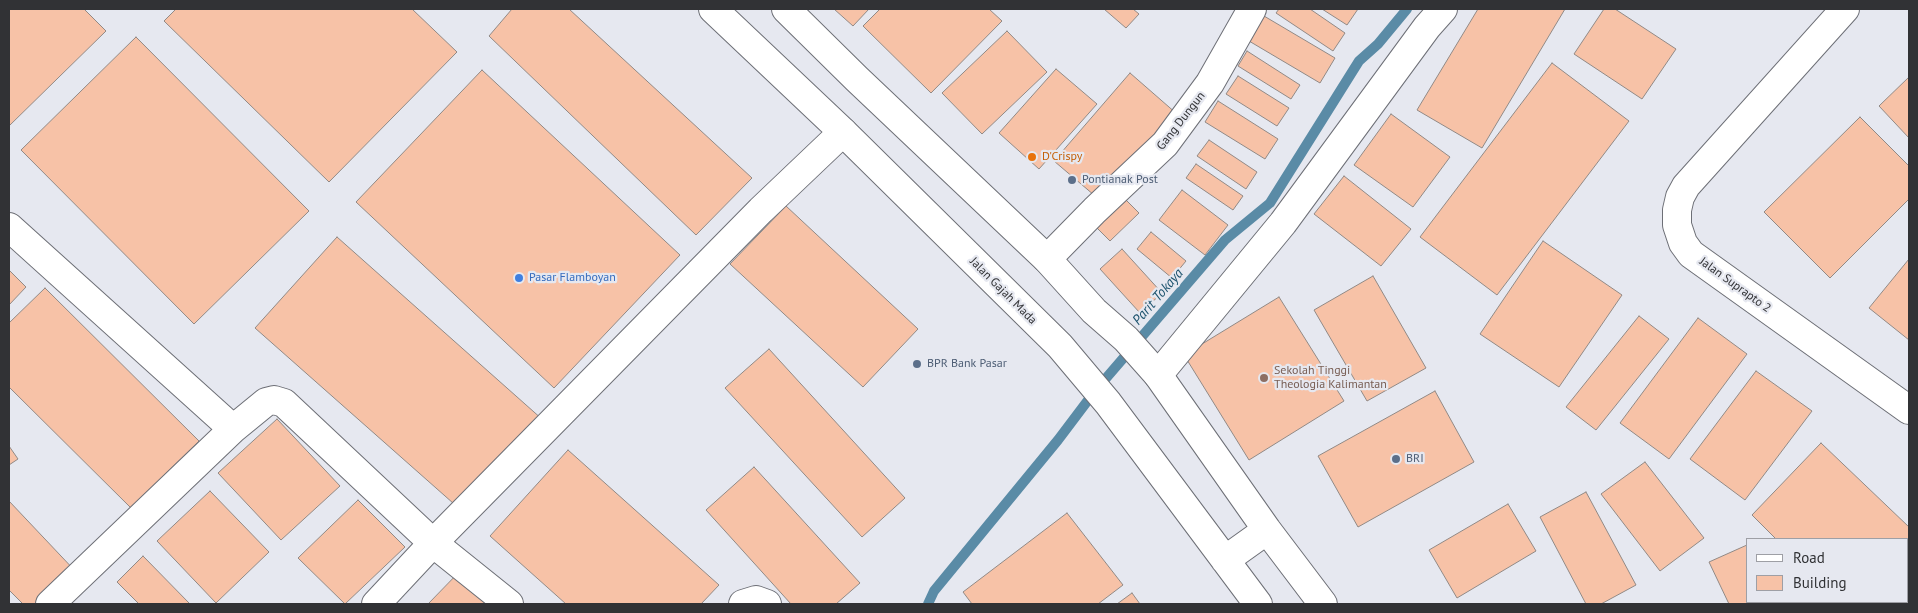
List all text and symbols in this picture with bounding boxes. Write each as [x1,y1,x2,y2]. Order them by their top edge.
street label: Gang Dungun [1154,89,1208,153]
place label: D'Crispy [1042,150,1082,164]
marker: D'Crispy [1026,151,1038,163]
place label: Pontianak Post [1082,173,1158,187]
marker: Pontianak Post [1066,174,1078,186]
street label: Jalan Suprapto 2 [1697,254,1773,316]
street label: Jalan Gajah Mada [967,255,1039,327]
water label: Parit Tokaya [1129,265,1187,329]
place label: Pasar Flamboyan [529,271,616,285]
marker: Pasar Flamboyan [513,272,525,284]
place label: BPR Bank Pasar [927,357,1007,371]
marker: BPR Bank Pasar [911,358,923,370]
place label: Sekolah Tinggi Theologia Kalimantan [1274,364,1387,392]
marker: Sekolah Tinggi Theologia Kalimantan [1258,372,1270,384]
place label: BRI [1406,452,1424,466]
marker: BRI [1390,453,1402,465]
legend [1746,538,1908,603]
text: Road [1793,548,1825,567]
text: Building [1793,573,1847,592]

